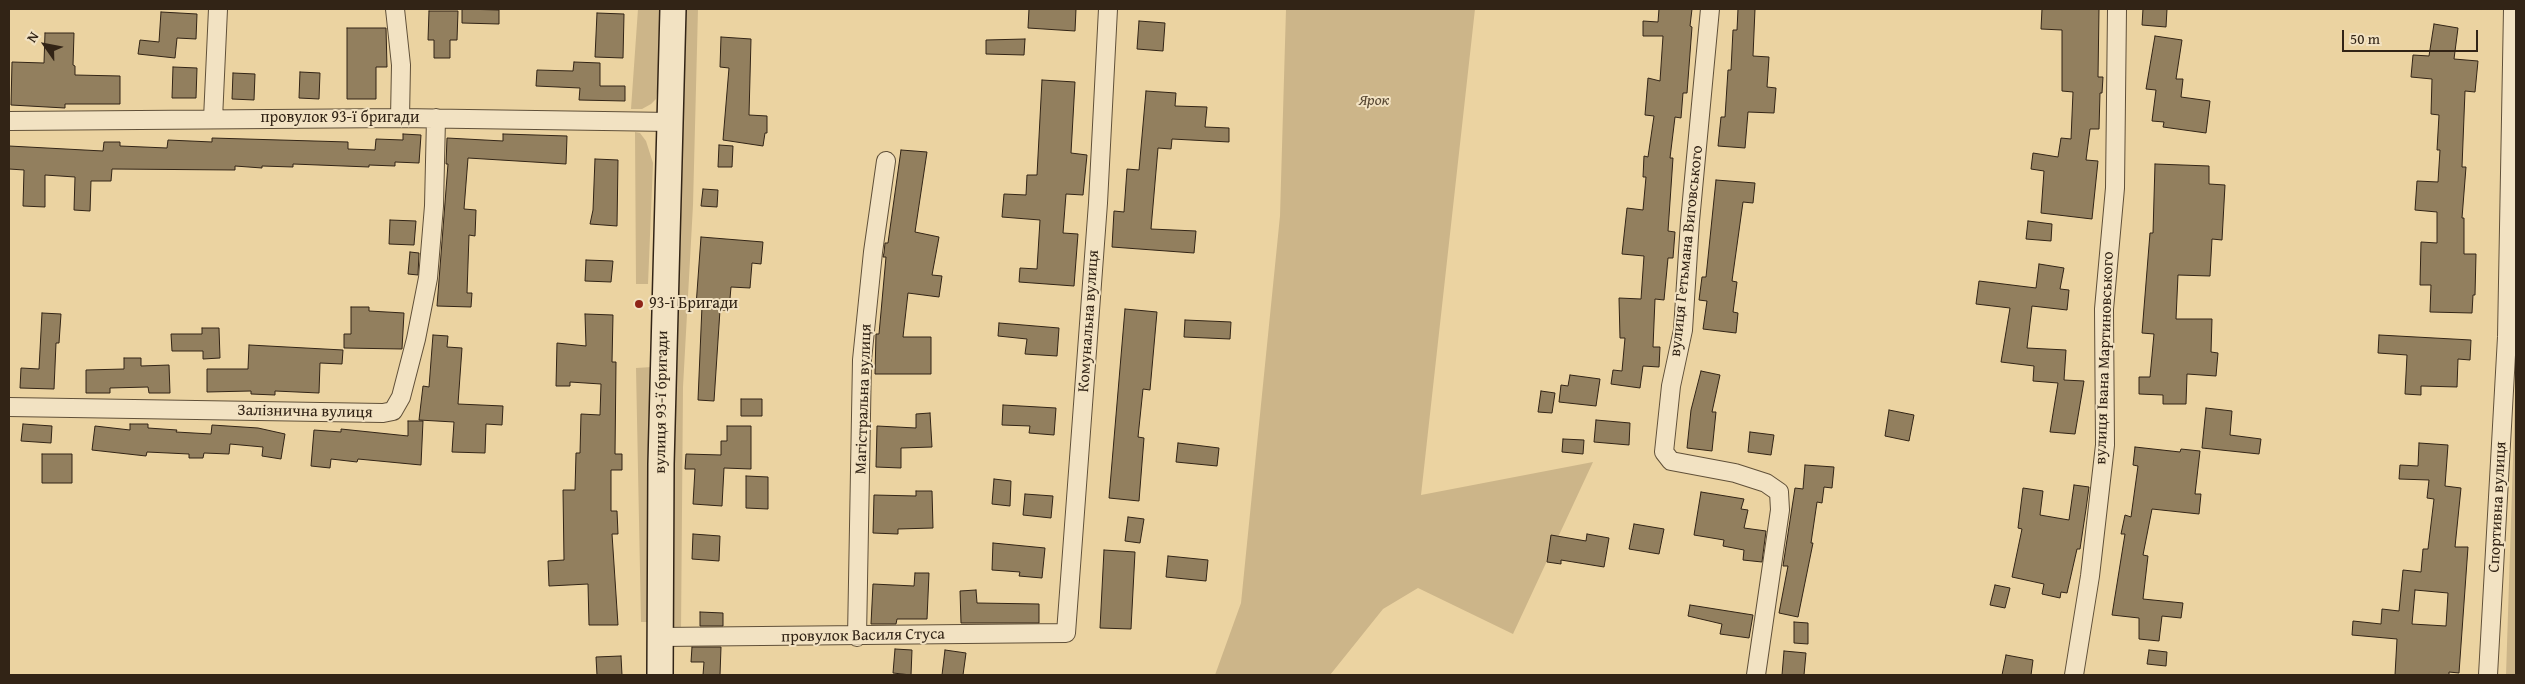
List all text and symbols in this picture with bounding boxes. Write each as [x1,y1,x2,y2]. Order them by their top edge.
north arrow [20,20,70,70]
scale bar [2345,20,2481,52]
text: N [21,27,43,46]
text: 50 m [2350,28,2380,49]
park label: Ярок [1358,91,1390,111]
street label: провулок 93-ї бригади [261,108,419,128]
street label: вулиця Гетьмана Виговського [1666,144,1708,358]
street label: Комунальна вулиця [1074,249,1104,393]
street label: вулиця Івана Мартиновського [2092,251,2118,465]
place label: 93-ї Бригади [649,294,738,314]
marker: 93-ї Бригади [633,298,645,310]
street label: Магістральна вулиця [852,323,876,475]
street label: вулиця 93-ї бригади [651,330,673,474]
street label: Залізнична вулиця [237,401,373,423]
street label: Спортивна вулиця [2485,441,2511,573]
street label: провулок Василя Стуса [781,625,945,647]

